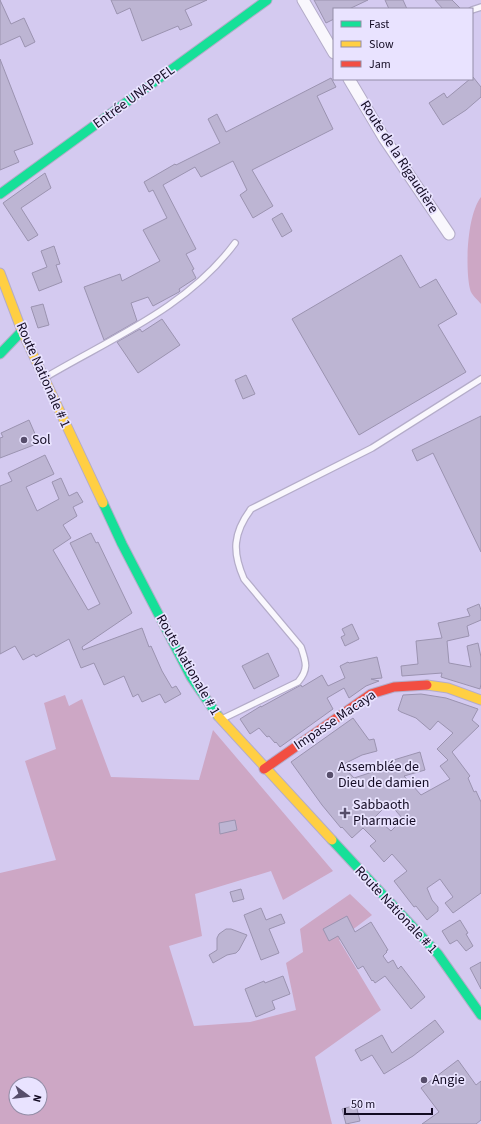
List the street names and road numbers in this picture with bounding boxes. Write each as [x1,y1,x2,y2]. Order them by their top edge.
street label: Entrée UNAPPEL [89,60,179,134]
street label: Route de la Rigaudière [355,97,443,217]
street label: Route Nationale # 1 [11,319,75,431]
street label: Route Nationale # 1 [151,611,225,719]
street label: Impasse Macaya [290,685,380,755]
street label: Route Nationale # 1 [350,862,442,958]

